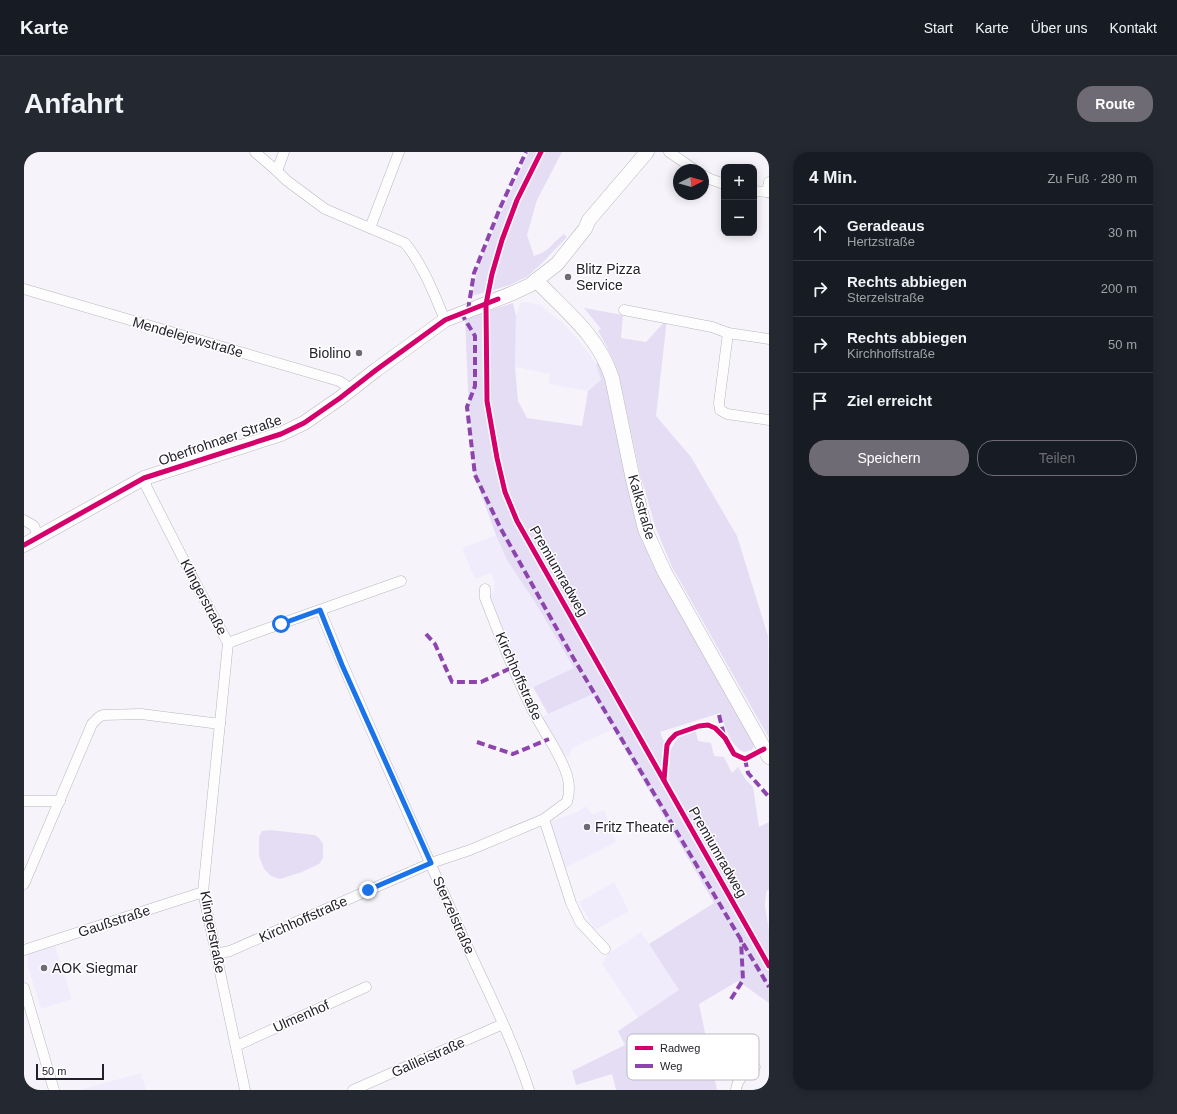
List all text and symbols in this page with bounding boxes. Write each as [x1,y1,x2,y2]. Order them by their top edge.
text: Karte [20,17,69,38]
text: Start [924,20,953,36]
text: Karte [975,20,1009,36]
text: Über uns [1031,20,1088,36]
text: Kontakt [1110,20,1157,36]
button: Route [1077,86,1153,122]
text: Anfahrt [24,88,124,119]
north arrow [673,164,709,200]
map controls [721,164,757,236]
button: + [721,164,757,200]
text: 4 Min. [809,168,857,187]
text: Zu Fuß · 280 m [1047,171,1137,186]
button: − [721,200,757,236]
text: Geradeaus [847,217,925,234]
icon: ahead [809,222,831,244]
text: 30 m [1108,225,1137,240]
text: Hertzstraße [847,234,915,249]
place label: Blitz Pizza Service [576,261,641,293]
marker: Blitz Pizza Service [563,272,573,282]
text: Rechts abbiegen [847,273,967,290]
icon: right [809,278,831,300]
text: 200 m [1101,281,1137,296]
text: Sterzelstraße [847,290,924,305]
street label: Mendelejewstraße [131,314,245,361]
text: Rechts abbiegen [847,329,967,346]
icon: right [809,334,831,356]
text: 50 m [1108,337,1137,352]
place label: Biolino [309,345,351,361]
text: Kirchhoffstraße [847,346,935,361]
marker: Biolino [354,348,364,358]
icon: arrive [809,390,831,412]
text: Ziel erreicht [847,392,932,409]
street label: Oberfrohnaer Straße [156,411,284,469]
button: Speichern [809,440,969,476]
button: Teilen [977,440,1137,476]
street label: Kalkstraße [625,473,659,542]
street label: Premiumradweg [527,523,591,619]
street label: Klingerstraße [177,556,231,638]
route start [272,615,290,633]
street label: Kirchhoffstraße [492,630,546,723]
street label: Premiumradweg [686,804,750,900]
place label: Fritz Theater [595,819,674,835]
marker: Fritz Theater [582,822,592,832]
street label: Sterzelstraße [430,874,478,956]
route end [359,881,377,899]
street label: Klingerstraße [197,890,229,975]
street label: Kirchhoffstraße [257,892,350,946]
street label: Gaußstraße [76,902,152,940]
place label: AOK Siegmar [52,960,138,976]
marker: AOK Siegmar [39,963,49,973]
street label: Ulmenhof [270,996,332,1035]
street label: Galileistraße [389,1034,467,1080]
legend [627,1034,759,1080]
text: Radweg [660,1042,700,1054]
text: Weg [660,1060,682,1072]
scale bar [36,1062,104,1081]
text: 50 m [42,1065,66,1077]

